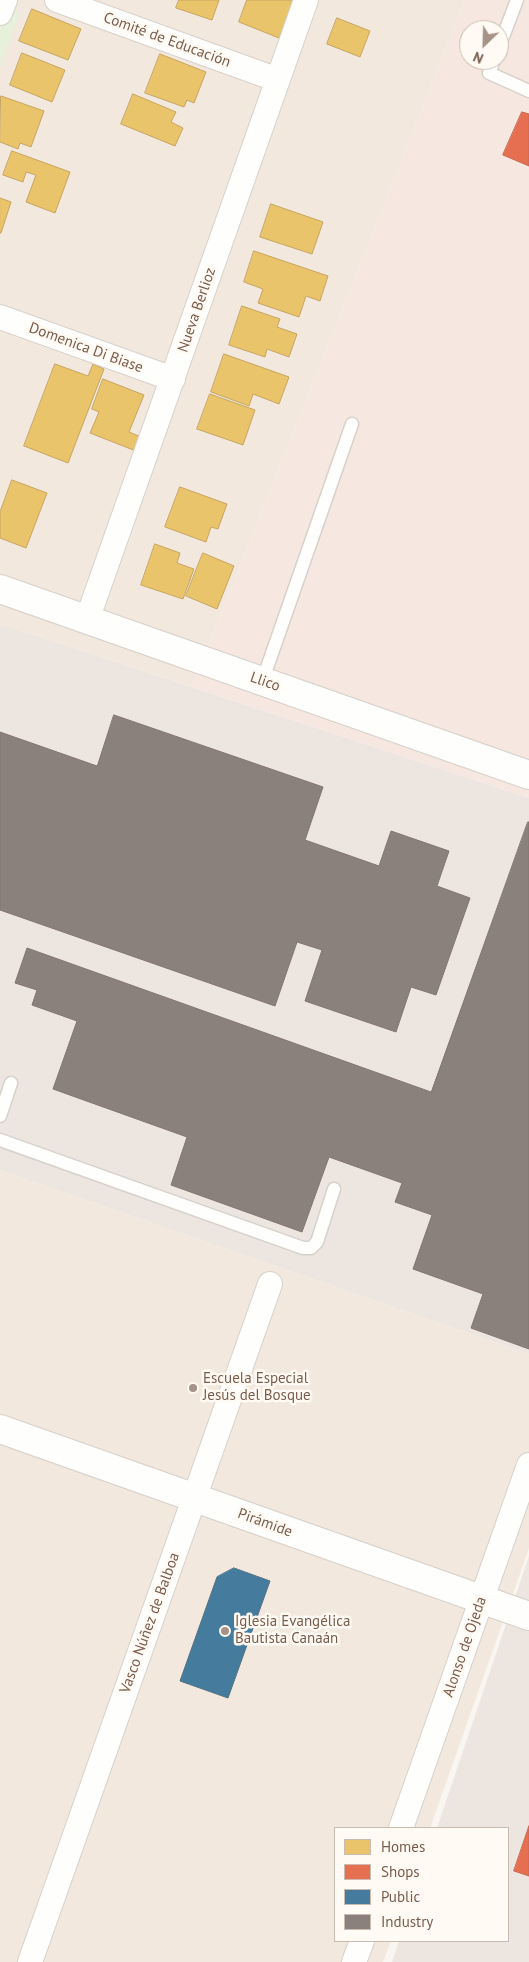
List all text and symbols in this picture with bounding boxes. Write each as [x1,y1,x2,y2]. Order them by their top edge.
street label: Comité de Educación [101,9,233,71]
north arrow [459,20,509,70]
text: N [470,48,486,68]
street label: Nueva Berlioz [174,265,220,355]
street label: Domenica Di Biase [27,319,145,377]
street label: Llico [248,669,282,695]
place label: Escuela Especial Jesús del Bosque [203,1370,311,1405]
marker: Escuela Especial Jesús del Bosque [187,1382,199,1394]
street label: Pirámide [235,1505,295,1541]
street label: Vasco Núñez de Balboa [116,1550,184,1696]
street label: Alonso de Ojeda [439,1595,491,1699]
place label: Iglesia Evangélica Bautista Canaán [235,1613,350,1648]
marker: Iglesia Evangélica Bautista Canaán [219,1625,231,1637]
legend [334,1827,509,1942]
text: Homes [381,1837,425,1856]
text: Shops [381,1862,420,1881]
text: Public [381,1887,420,1906]
text: Industry [381,1912,433,1931]

